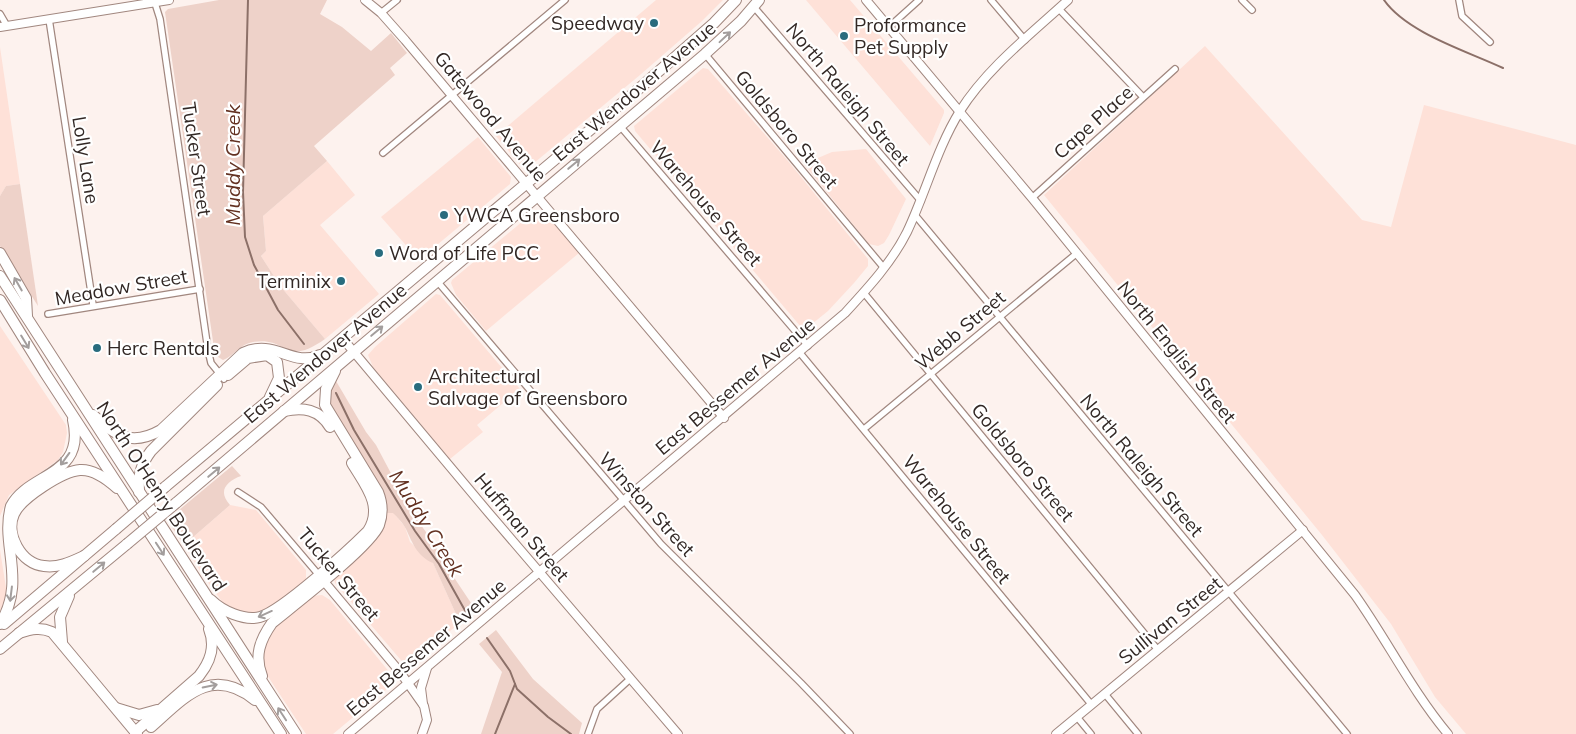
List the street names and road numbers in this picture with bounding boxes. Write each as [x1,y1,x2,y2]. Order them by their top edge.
street label: East Wendover Avenue [548,16,720,166]
street label: North Raleigh Street [781,18,915,171]
street label: Gatewood Avenue [430,46,552,186]
street label: Goldsboro Street [730,65,844,193]
street label: Cape Place [1048,80,1138,164]
street label: Tucker Street [177,101,217,218]
street label: Lolly Lane [67,114,105,206]
street label: Warehouse Street [645,135,767,271]
street label: Meadow Street [53,263,189,310]
street label: North English Street [1112,276,1242,428]
street label: East Wendover Avenue [239,278,411,428]
street label: Webb Street [910,285,1010,375]
street label: East Bessemer Avenue [650,312,820,460]
street label: North Raleigh Street [1075,389,1209,542]
street label: North O'Henry Boulevard [92,397,232,595]
street label: Goldsboro Street [966,398,1080,526]
street label: Winston Street [594,447,700,561]
street label: Warehouse Street [898,450,1016,589]
street label: Huffman Street [469,468,575,587]
street label: Tucker Street [293,522,385,626]
street label: Sullivan Street [1113,571,1227,669]
street label: East Bessemer Avenue [341,573,511,721]

